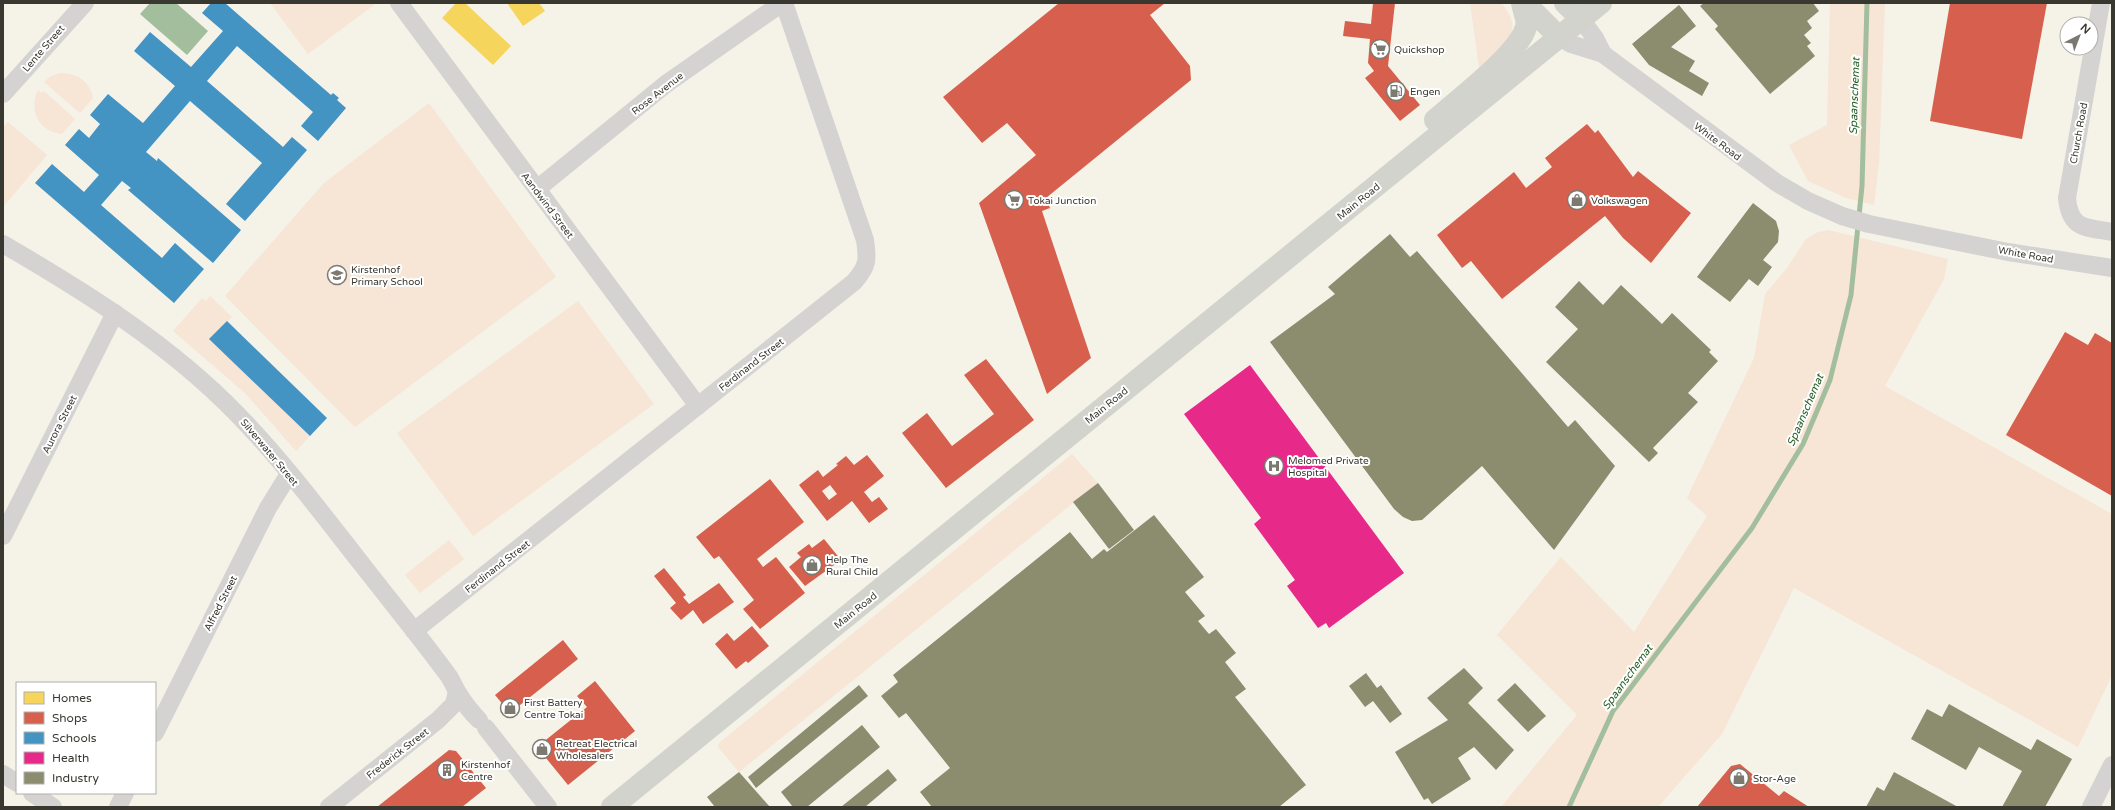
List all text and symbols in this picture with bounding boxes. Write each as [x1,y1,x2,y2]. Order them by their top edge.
north arrow [2059,16,2099,56]
text: N [2078,21,2093,37]
street label: Lente Street [20,23,67,74]
supermarket icon: Quickshop [1369,38,1391,60]
place label: Quickshop [1394,44,1445,56]
water label: Spaanschemat [1847,55,1862,135]
street label: Rose Avenue [629,70,686,118]
fuel station icon: Engen [1385,80,1407,102]
place label: Engen [1410,86,1440,98]
street label: Church Road [2068,102,2090,165]
street label: White Road [1691,120,1743,163]
street label: Aandwind Street [518,170,576,241]
street label: Main Road [1335,181,1382,223]
supermarket icon: Tokai Junction [1003,189,1025,211]
shop icon: Volkswagen [1566,189,1588,211]
place label: Tokai Junction [1028,195,1096,207]
place label: Volkswagen [1591,195,1648,207]
street label: White Road [1997,244,2054,266]
school or university icon: Kirstenhof Primary School [326,264,348,286]
place label: Kirstenhof Primary School [351,264,423,288]
street label: Ferdinand Street [717,336,787,394]
water label: Spaanschemat [1784,371,1827,448]
street label: Main Road [1083,385,1130,427]
street label: Aurora Street [40,393,80,456]
street label: Silverwater Street [238,417,301,489]
hospital icon: Melomed Private Hospital [1263,455,1285,477]
place label: Melomed Private Hospital [1288,455,1369,479]
street label: Ferdinand Street [463,538,533,596]
shop icon: Help The Rural Child [801,554,823,576]
place label: Help The Rural Child [826,554,878,578]
street label: Alfred Street [202,574,240,633]
street label: Main Road [832,590,879,632]
water label: Spaanschemat [1599,641,1656,712]
legend [16,682,156,794]
text: Homes [52,691,92,705]
shop icon: First Battery Centre Tokai [499,697,521,719]
place label: First Battery Centre Tokai [524,697,583,721]
text: Shops [52,711,87,725]
street label: Frederick Street [364,726,431,782]
text: Schools [52,731,97,745]
shop icon: Retreat Electrical Wholesalers [531,738,553,760]
place label: Retreat Electrical Wholesalers [556,738,637,762]
text: Health [52,751,89,765]
building icon: Kirstenhof Centre [436,759,458,781]
place label: Kirstenhof Centre [461,759,510,783]
shop icon: Stor-Age [1728,767,1750,789]
text: Industry [52,771,99,785]
place label: Stor-Age [1753,773,1796,785]

